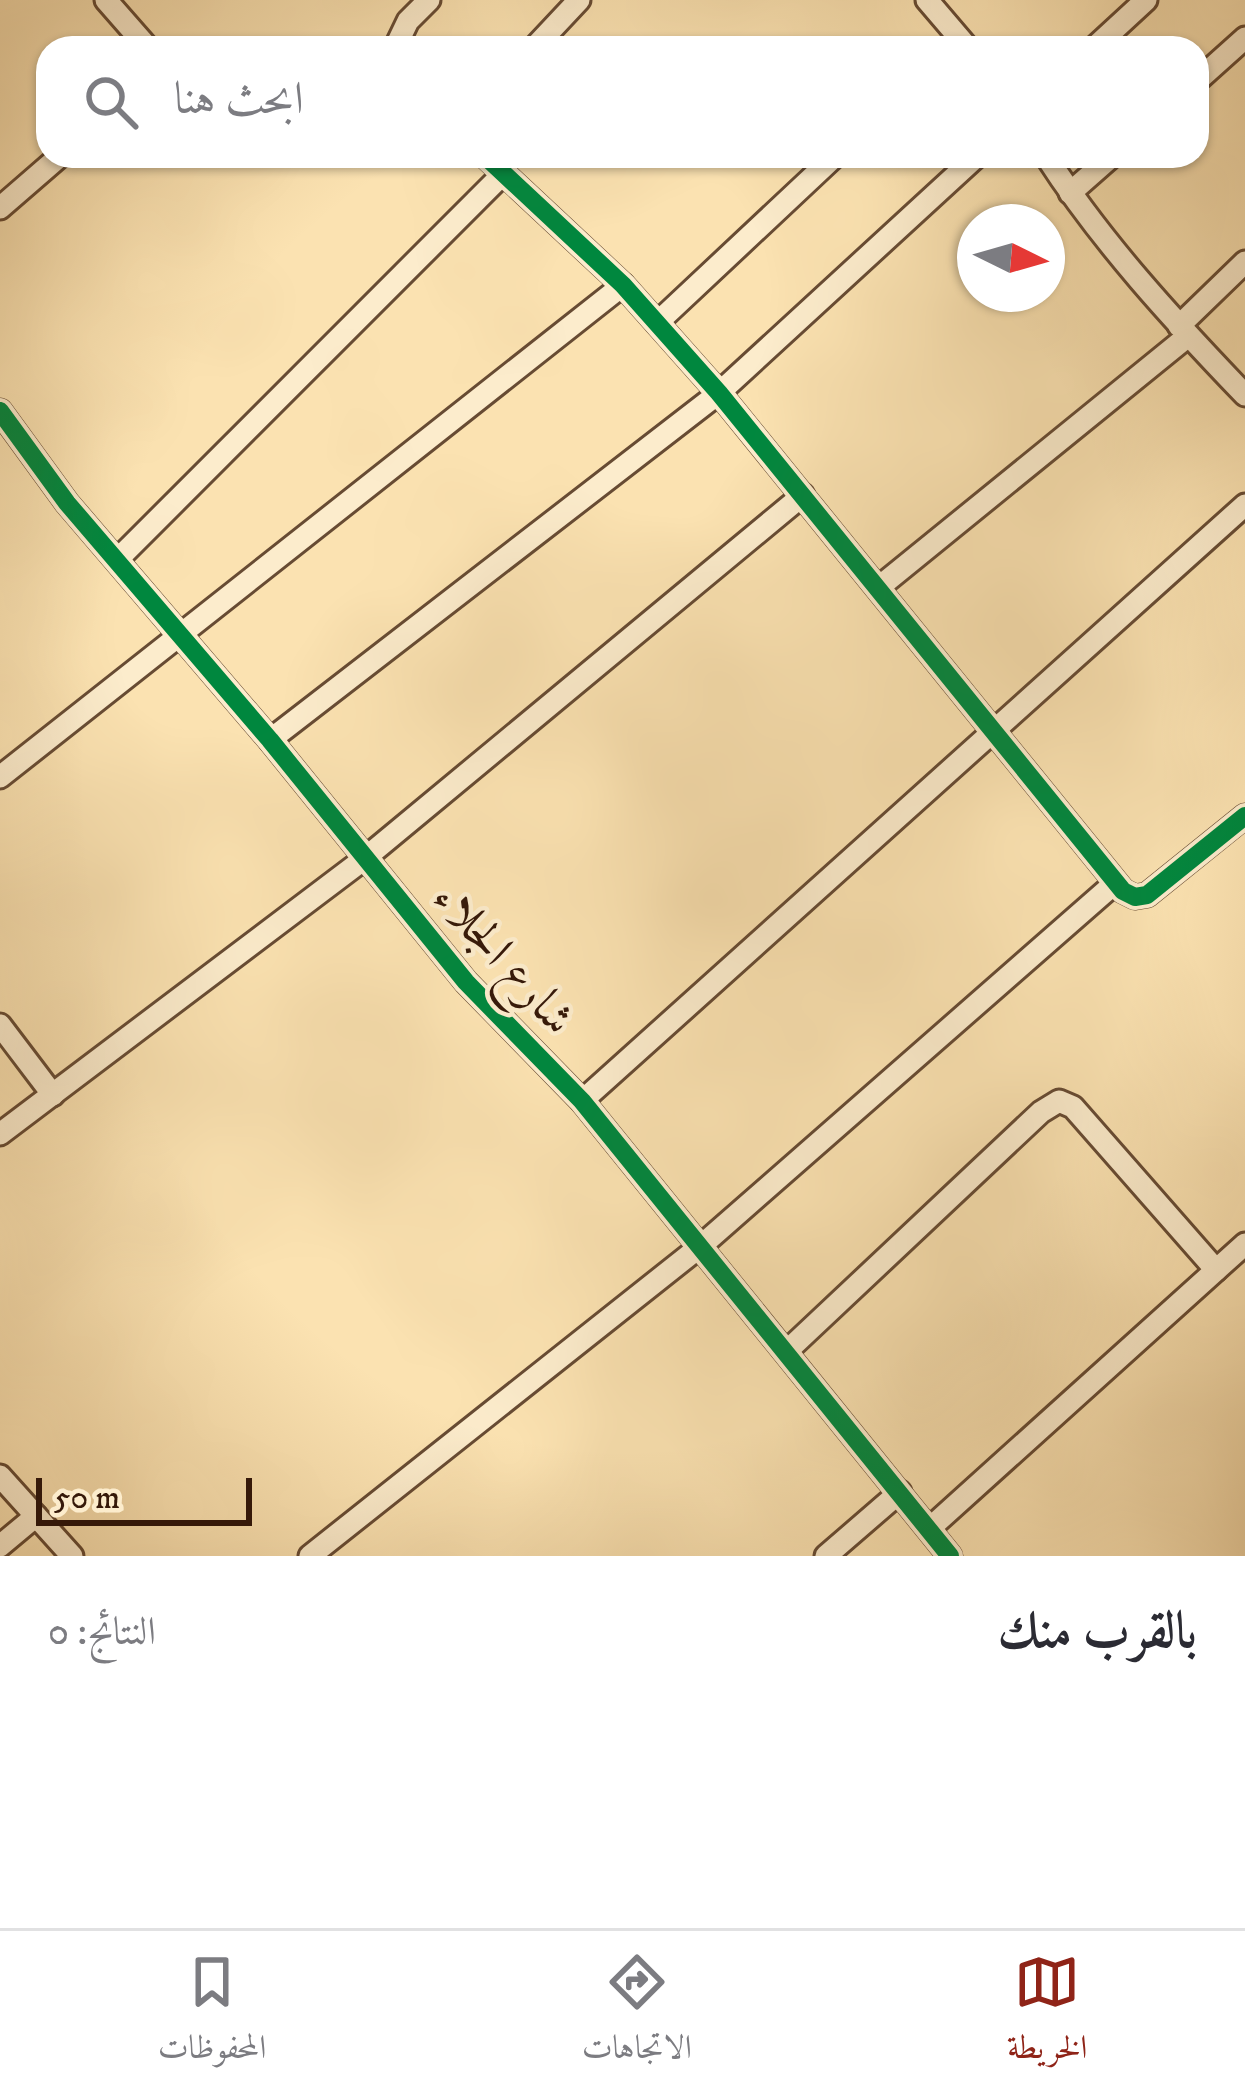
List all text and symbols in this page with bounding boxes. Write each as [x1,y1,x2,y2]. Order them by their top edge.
search box [36,36,1209,168]
icon: search [78,69,144,135]
text: ابحث هنا [174,72,304,128]
north arrow [957,204,1065,312]
street label: شارع الجلاء [413,870,587,1053]
scale bar [36,1472,252,1525]
text: 50 m [54,1478,120,1519]
text: بالقرب منك [998,1600,1197,1664]
text: النتائج: 0 [48,1608,156,1657]
tab: المحفوظات [158,1949,266,2079]
tab: الاتجاهات [582,1949,692,2079]
tab: الخريطة [1007,1949,1087,2079]

